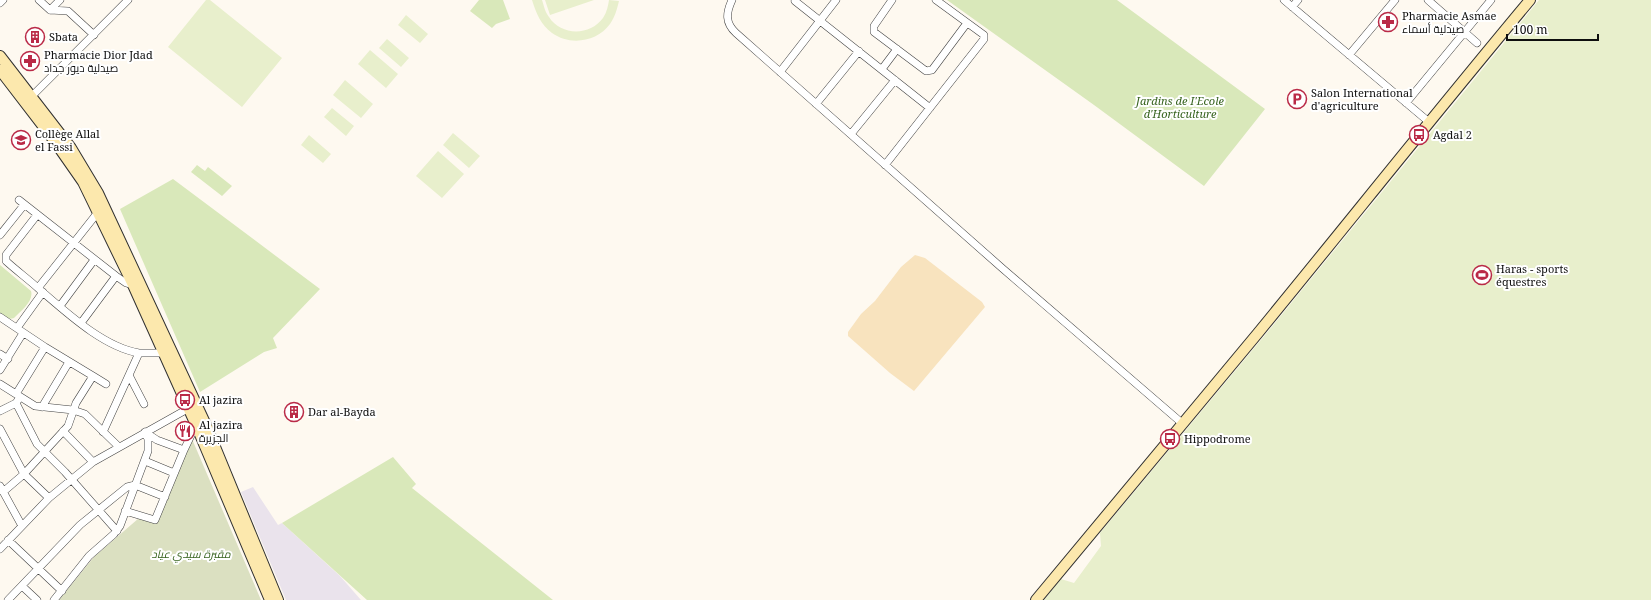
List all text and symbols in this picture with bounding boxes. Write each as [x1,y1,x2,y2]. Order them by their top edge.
place label: Pharmacie Asmae صيدلية أسماء [1402,8,1497,36]
pharmacy icon: Pharmacie Asmae صيدلية أسماء [1377,11,1399,33]
scale bar [1507,16,1598,42]
text: 100 m [1513,21,1548,38]
building icon: Sbata [24,26,46,48]
place label: Sbata [49,29,78,44]
place label: Pharmacie Dior Jdad صيدلية ديور جداد [44,47,153,75]
pharmacy icon: Pharmacie Dior Jdad صيدلية ديور جداد [19,50,41,72]
place label: Salon International d'agriculture [1311,85,1413,113]
parking icon: Salon International d'agriculture [1286,88,1308,110]
park label: Jardins de I'Ecole d'Horticulture [1134,93,1225,121]
bus stop icon: Agdal 2 [1408,124,1430,146]
place label: Collège Allal el Fassi [35,126,100,154]
place label: Agdal 2 [1433,127,1472,142]
school or university icon: Collège Allal el Fassi [10,129,32,151]
place label: Haras - sports équestres [1496,261,1568,289]
sports icon: Haras - sports équestres [1471,264,1493,286]
bus stop icon: Al jazira [174,389,196,411]
place label: Al jazira [199,392,243,407]
building icon: Dar al-Bayda [283,401,305,423]
place label: Dar al-Bayda [308,404,376,419]
place label: Al jazira الجزيرة [199,417,243,445]
restaurant icon: Al jazira الجزيرة [174,420,196,442]
bus stop icon: Hippodrome [1159,428,1181,450]
place label: Hippodrome [1184,431,1251,446]
park label: مقبرة سيدي عياد [151,546,232,563]

